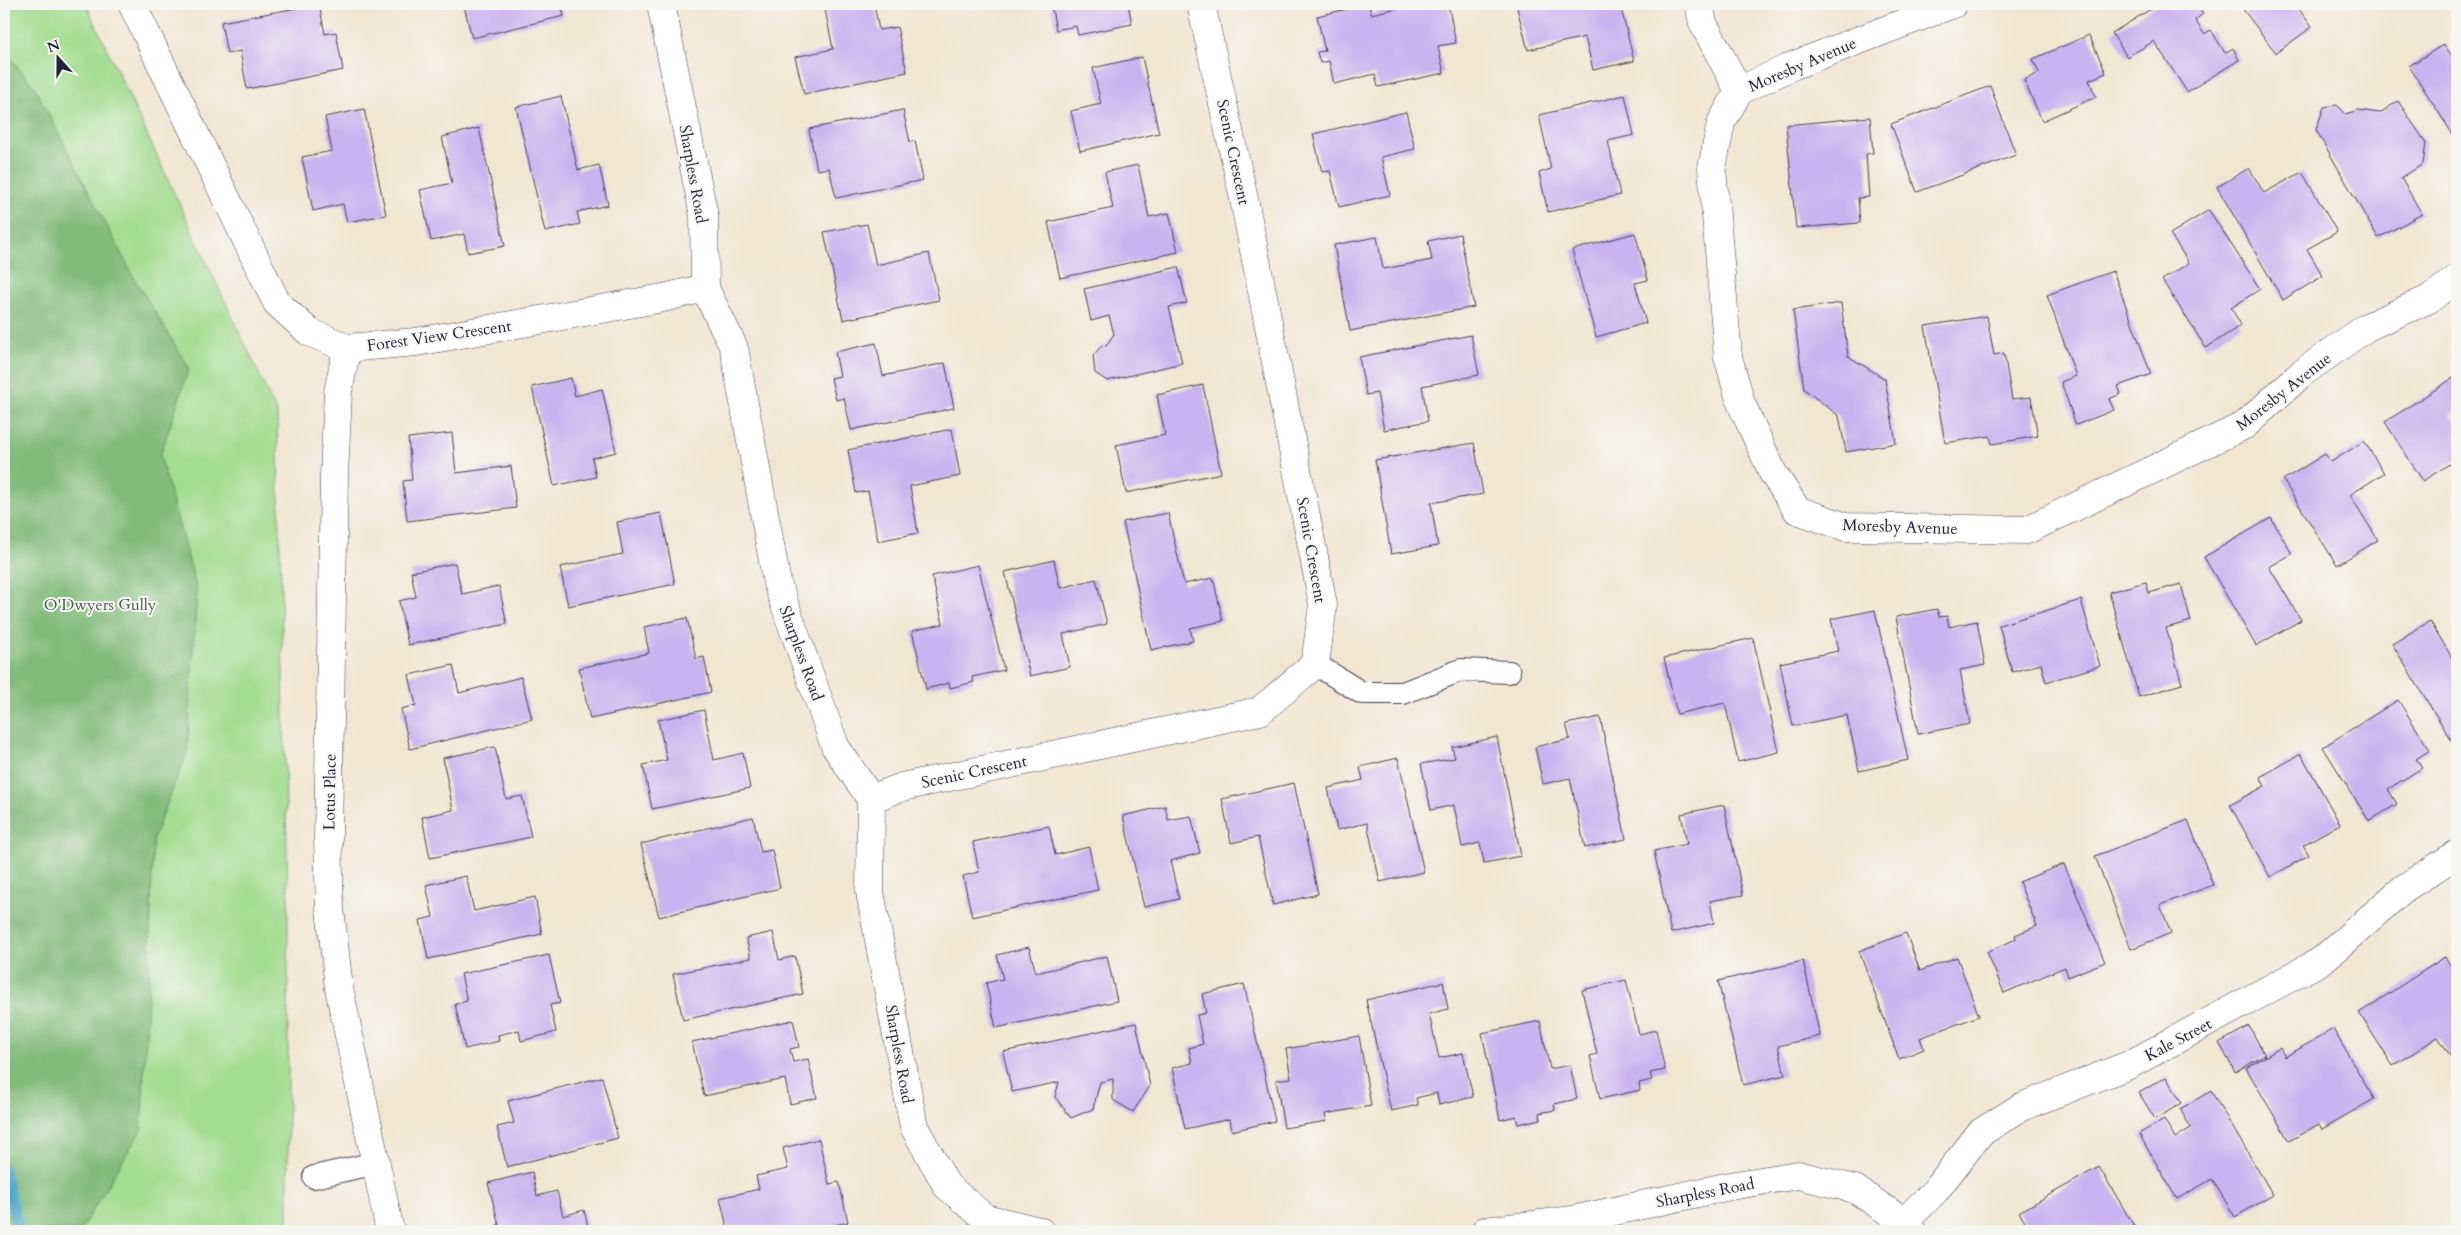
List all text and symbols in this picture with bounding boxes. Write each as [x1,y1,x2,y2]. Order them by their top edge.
north arrow [32,32,82,82]
street label: Moresby Avenue [1745,32,1860,98]
text: N [44,35,63,57]
street label: Scenic Crescent [1211,98,1255,207]
street label: Sharpless Road [674,123,713,226]
street label: Forest View Crescent [366,315,513,357]
street label: Moresby Avenue [2231,348,2336,436]
street label: Scenic Crescent [1291,495,1331,605]
street label: Moresby Avenue [1842,514,1958,540]
park label: O'Dwyers Gully [44,594,157,616]
street label: Sharpless Road [774,603,829,704]
street label: Scenic Crescent [920,750,1029,794]
street label: Lotus Place [318,753,342,831]
street label: Sharpless Road [880,1003,919,1106]
street label: Kale Street [2141,1013,2216,1067]
street label: Sharpless Road [1654,1173,1757,1213]

